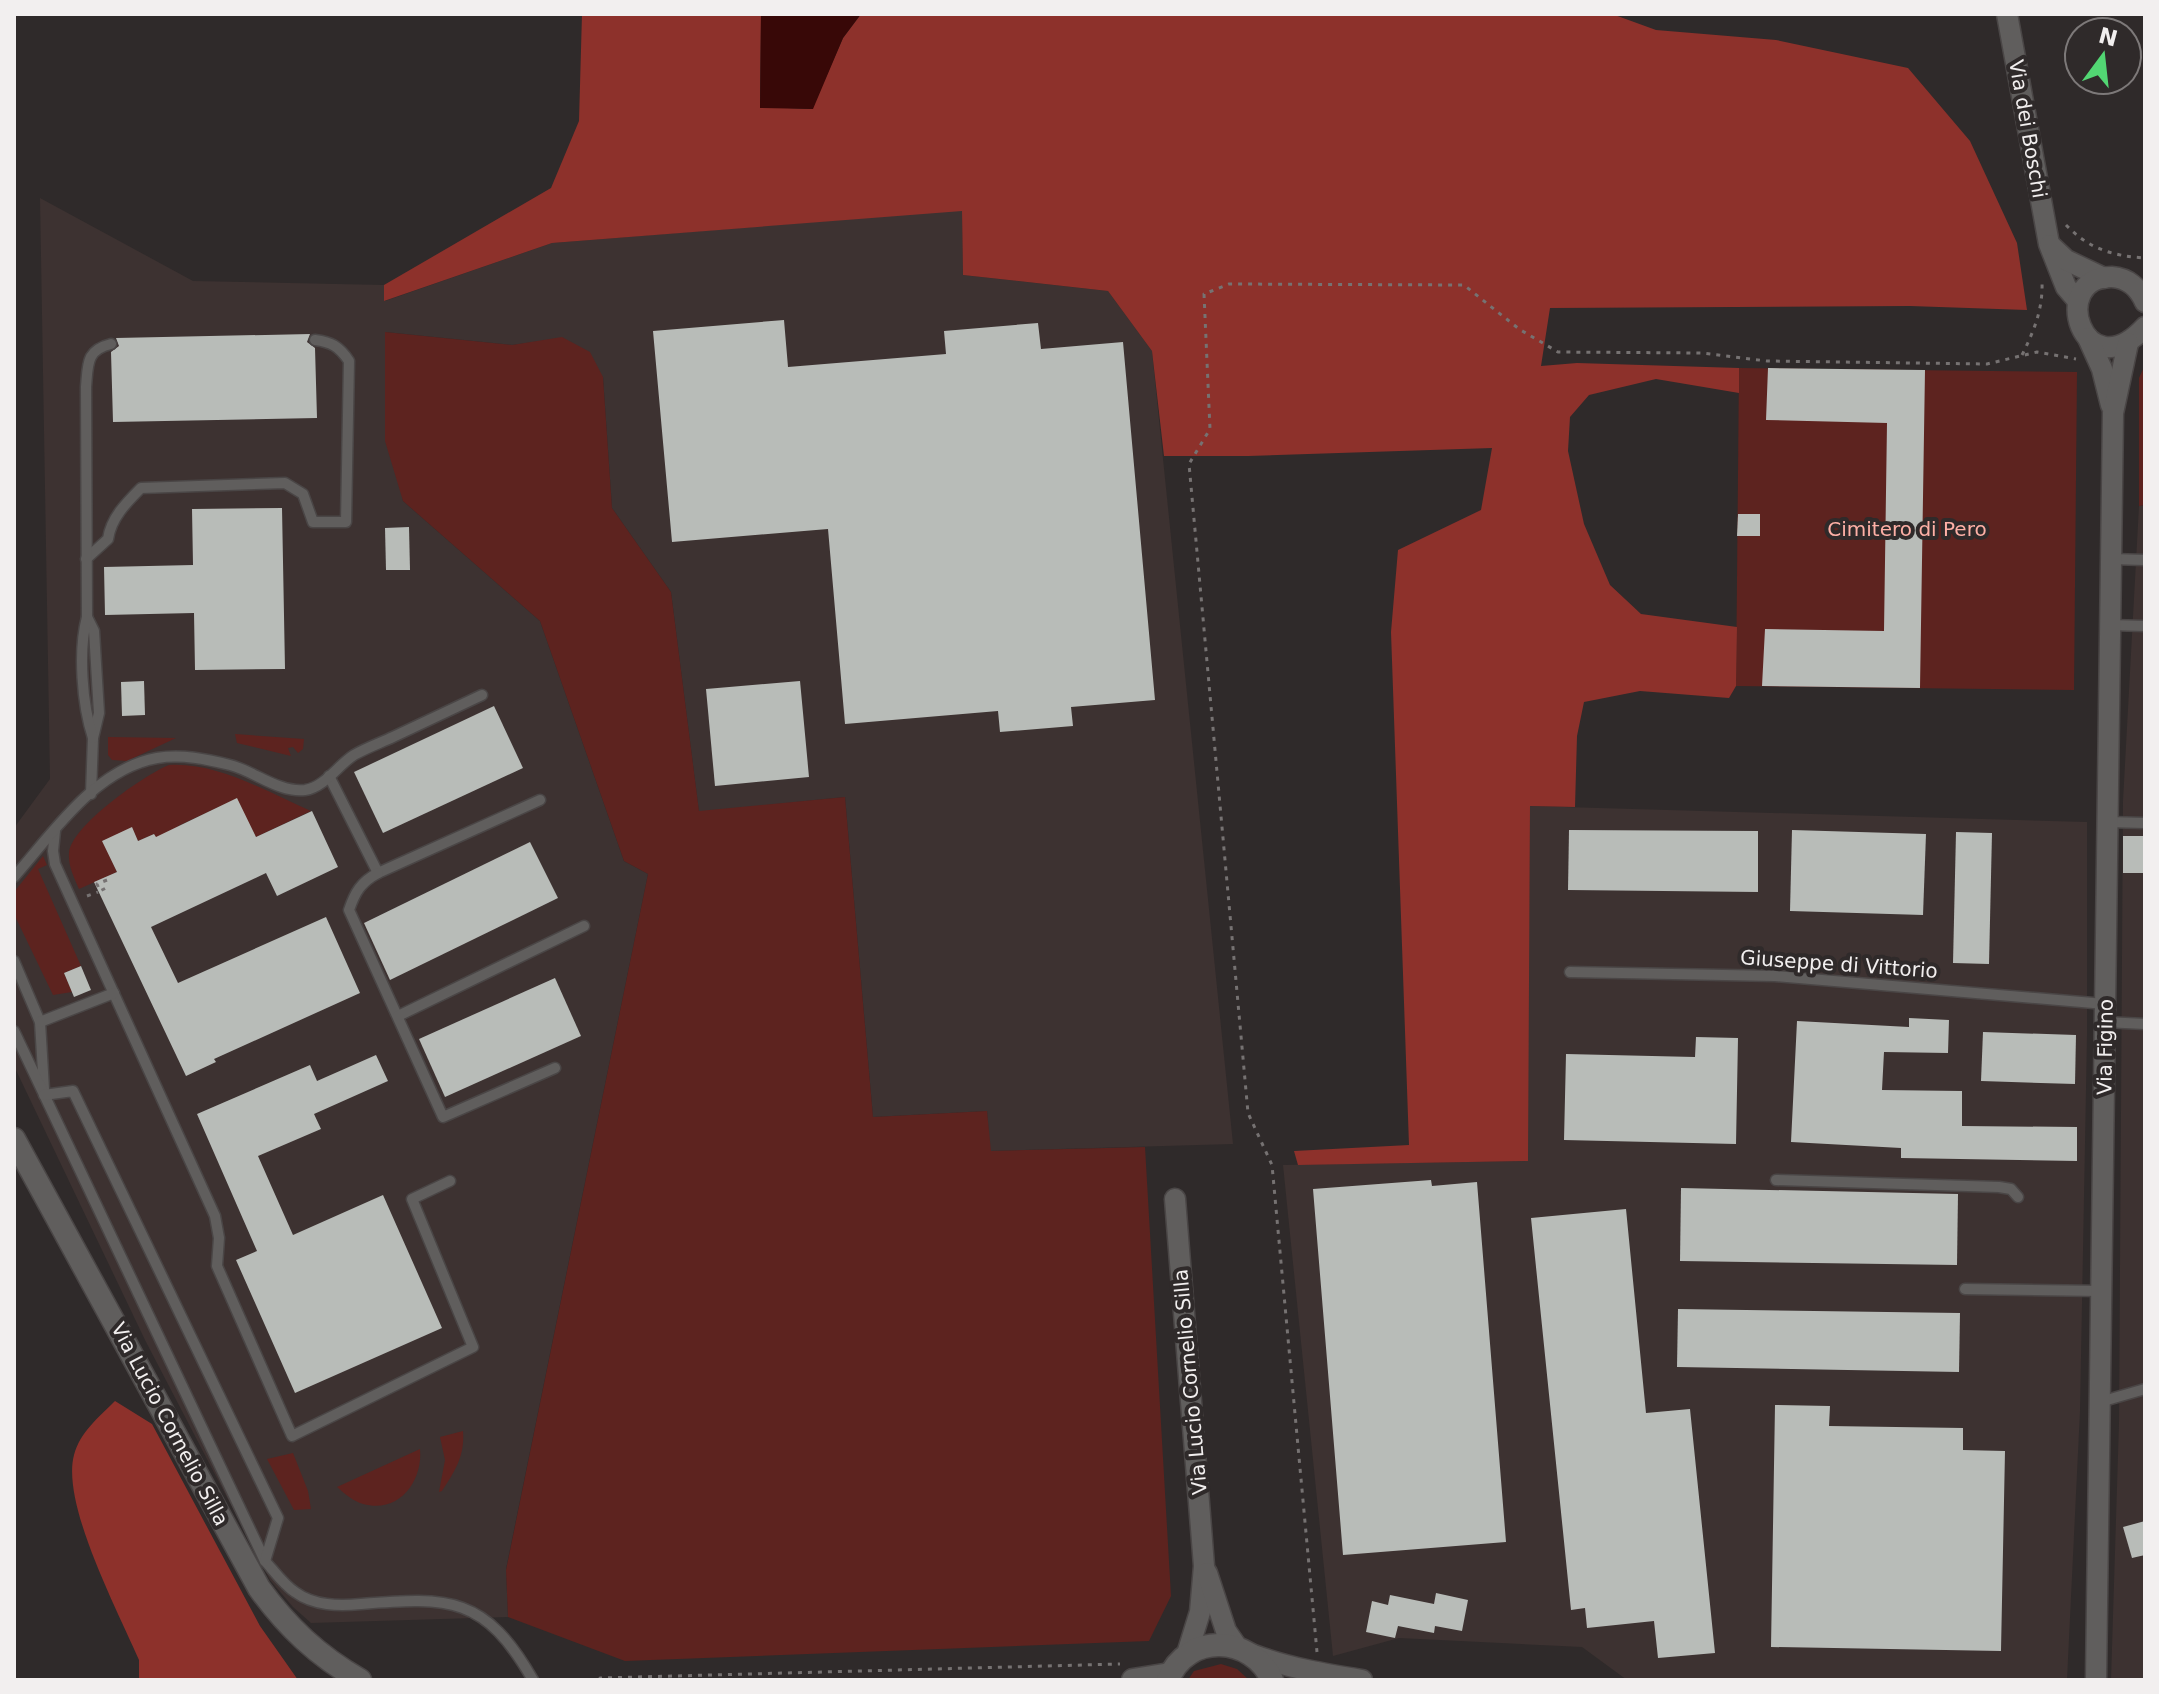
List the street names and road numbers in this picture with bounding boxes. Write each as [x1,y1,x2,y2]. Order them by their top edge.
street label: Via dei Boschi [2004,58,2052,200]
street label: Giuseppe di Vittorio [1739,945,1939,983]
street label: Via Figino [2092,999,2118,1095]
street label: Via Lucio Cornelio Silla [1168,1268,1212,1496]
street label: Via Lucio Cornelio Silla [106,1318,234,1530]

